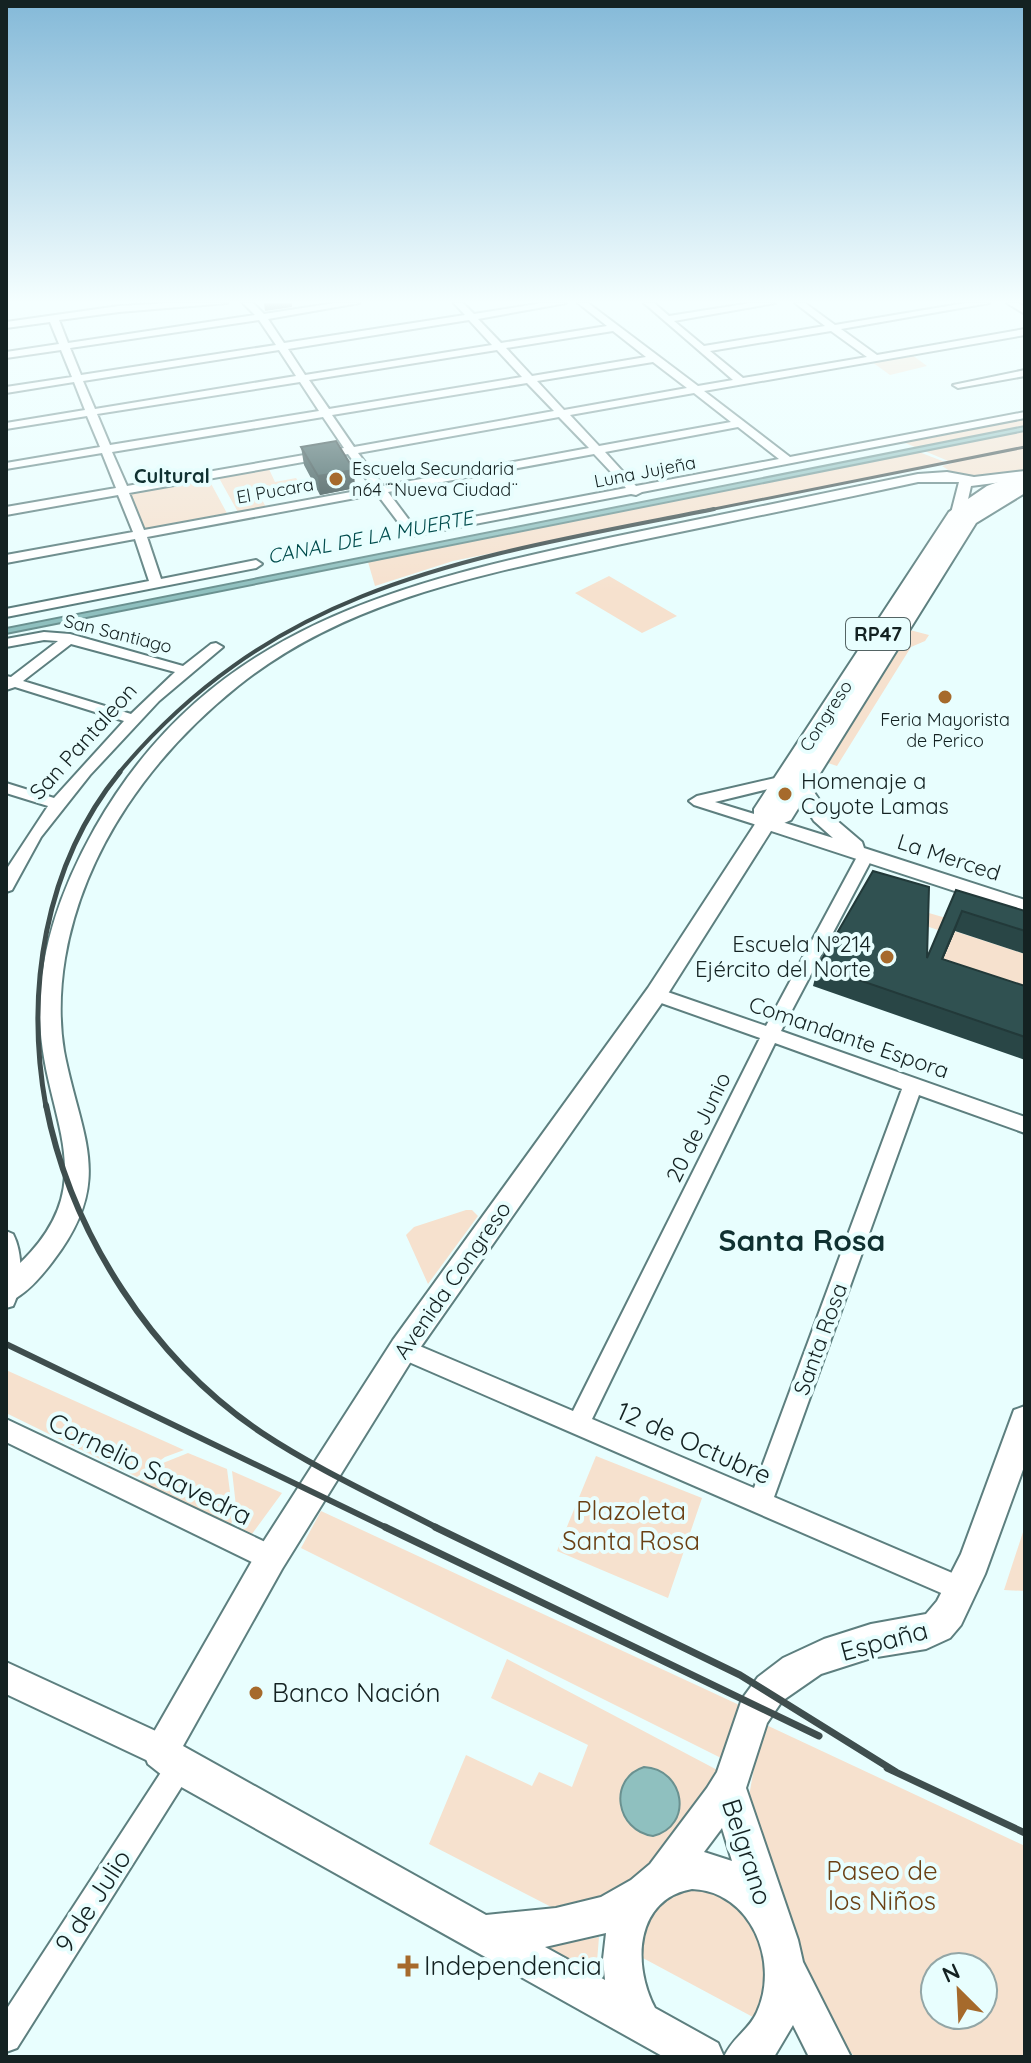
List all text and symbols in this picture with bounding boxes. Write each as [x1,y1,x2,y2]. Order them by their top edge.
street label: Luna Jujeña [592,450,698,493]
place label: Escuela Secundaria n64 ¨Nueva Ciudad¨ [352,457,518,501]
district label: Cultural [134,463,210,488]
marker: Escuela Secundaria n64 ¨Nueva Ciudad¨ [327,470,345,488]
street label: El Pucara [235,472,315,509]
water label: CANAL DE LA MUERTE [265,504,477,569]
street label: San Santiago [62,609,174,658]
road number: RP47 [846,618,910,650]
street label: Congreso [794,676,857,756]
street label: San Pantaleon [23,677,143,805]
marker: Feria Mayorista de Perico [936,688,954,706]
place label: Feria Mayorista de Perico [880,708,1010,752]
place label: Homenaje a Coyote Lamas [801,767,949,820]
marker: Homenaje a Coyote Lamas [776,785,794,803]
street label: La Merced [894,827,1004,887]
place label: Escuela Nº214 Ejército del Norte [695,930,871,983]
marker: Escuela Nº214 Ejército del Norte [878,948,896,966]
street label: Comandante Espora [745,990,953,1084]
street label: 20 de Junio [659,1067,737,1187]
street label: Avenida Congreso [387,1196,517,1364]
district label: Santa Rosa [719,1221,885,1259]
street label: Santa Rosa [787,1279,853,1399]
street label: 12 de Octubre [612,1394,777,1491]
street label: Cornelio Saavedra [43,1405,257,1532]
park label: Plazoleta Santa Rosa [562,1494,700,1557]
street label: España [836,1613,931,1668]
place label: Banco Nación [272,1676,440,1709]
marker: Banco Nación [247,1684,265,1702]
street label: Belgrano [715,1795,780,1909]
street label: 9 de Julio [47,1843,138,1958]
park label: Paseo de los Niños [826,1854,938,1917]
place label: Independencia [424,1949,602,1982]
north arrow [919,1951,999,2031]
marker: Independencia [399,1957,417,1975]
text: N [938,1957,964,1989]

